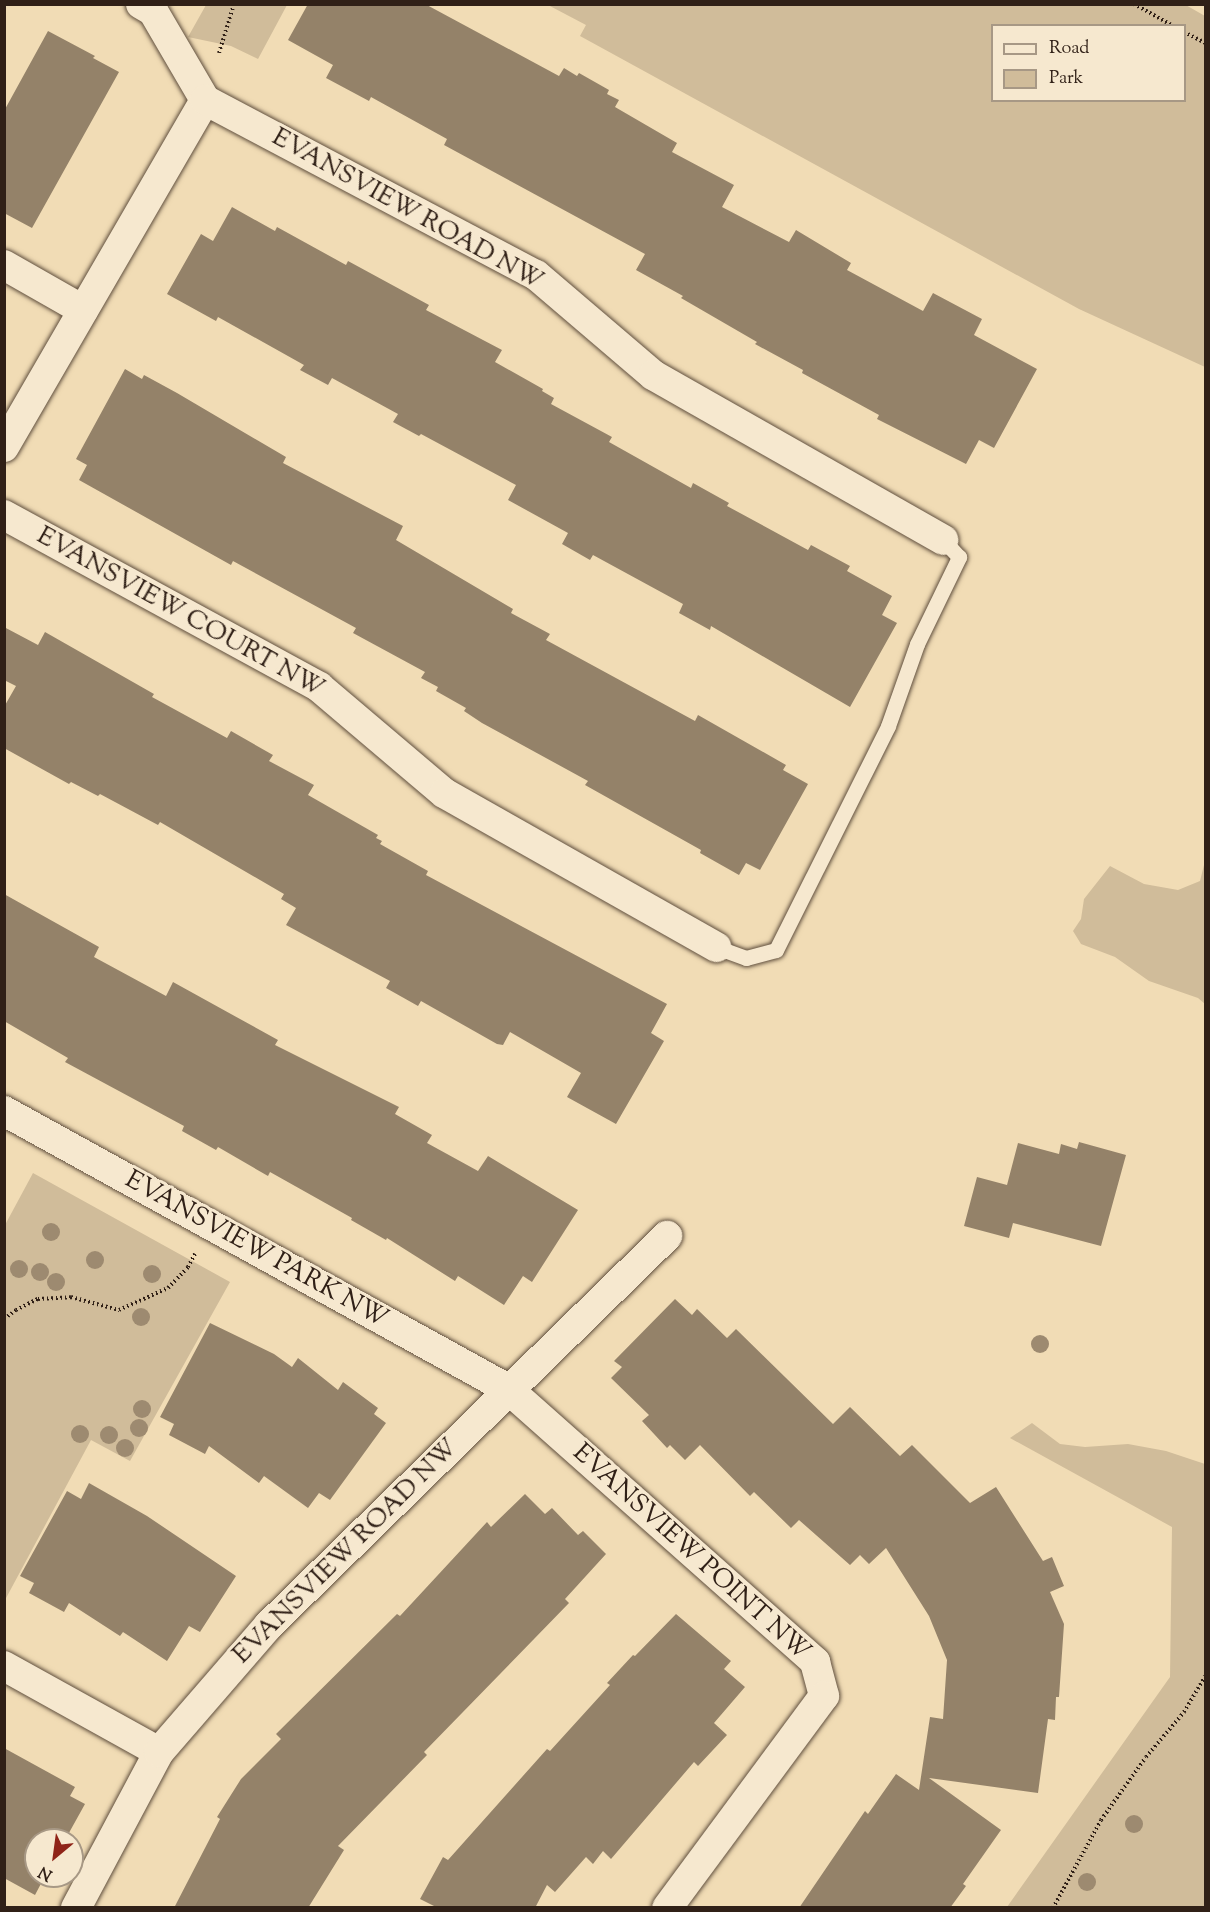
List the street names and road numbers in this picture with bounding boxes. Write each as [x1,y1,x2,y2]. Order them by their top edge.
street label: EVANSVIEW ROAD NW [266,122,548,298]
street label: EVANSVIEW COURT NW [31,521,329,705]
street label: EVANSVIEW PARK NW [119,1165,393,1335]
street label: EVANSVIEW ROAD NW [227,1433,465,1671]
street label: EVANSVIEW POINT NW [566,1438,816,1668]

